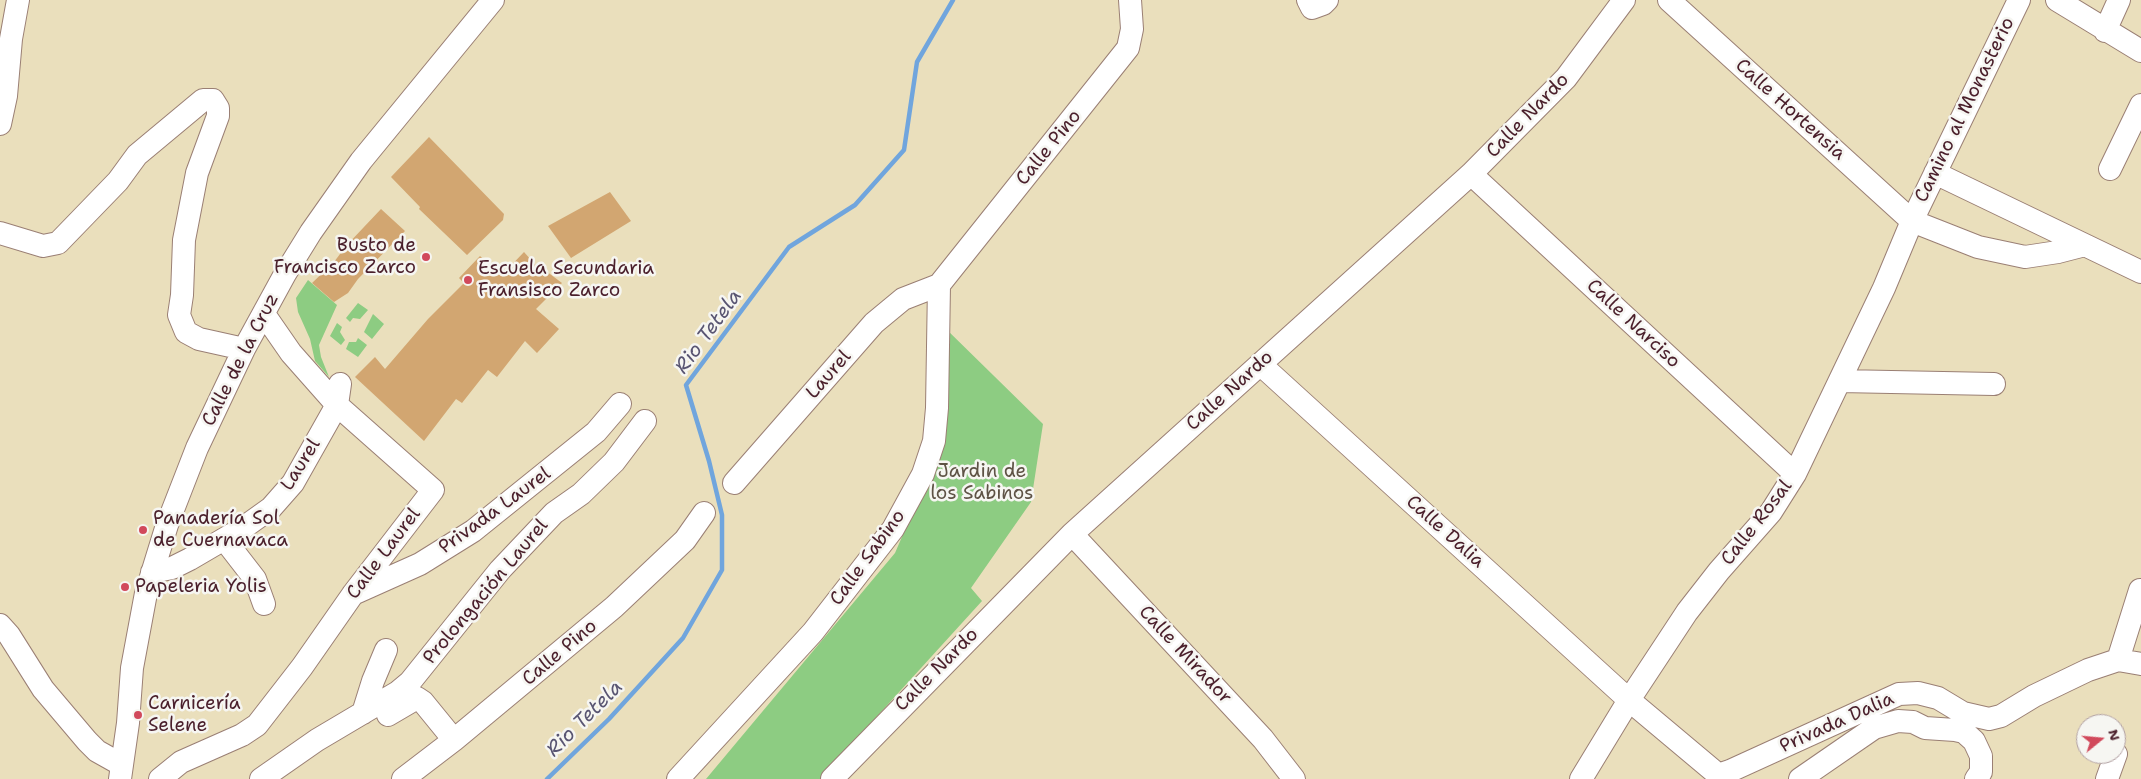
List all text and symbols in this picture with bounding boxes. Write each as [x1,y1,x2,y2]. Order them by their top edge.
street label: Camino al Monasterio [1910,14,2020,206]
street label: Calle Hortensia [1730,54,1850,166]
street label: Calle Nardo [1482,69,1574,163]
street label: Calle Pino [1012,106,1086,190]
place label: Busto de Francisco Zarco [274,235,416,279]
marker: Busto de Francisco Zarco [420,251,432,263]
place label: Escuela Secundaria Fransisco Zarco [478,258,654,302]
marker: Escuela Secundaria Fransisco Zarco [462,274,474,286]
street label: Calle Narciso [1581,275,1685,373]
water label: Rio Tetela [670,285,748,379]
street label: Calle de la Cruz [198,290,284,430]
street label: Laurel [802,346,856,404]
street label: Calle Nardo [1182,346,1278,436]
street label: Laurel [276,435,326,495]
park label: Jardin de los Sabinos [930,461,1034,505]
street label: Privada Laurel [435,463,555,559]
street label: Calle Rosal [1717,476,1797,570]
street label: Calle Dalia [1401,491,1489,573]
street label: Calle Laurel [342,504,426,604]
street label: Calle Sabino [826,506,910,610]
place label: Panadería Sol de Cuernavaca [153,508,288,552]
street label: Prolongación Laurel [419,515,553,669]
marker: Panadería Sol de Cuernavaca [137,524,149,536]
place label: Papeleria Yolis [135,576,267,598]
marker: Papeleria Yolis [119,581,131,593]
street label: Calle Mirador [1134,601,1236,709]
street label: Calle Pino [518,615,602,691]
street label: Calle Nardo [890,623,984,717]
water label: Rio Tetela [542,676,628,762]
street label: Privada Dalia [1776,688,1898,758]
place label: Carnicería Selene [148,693,241,737]
marker: Carnicería Selene [132,709,144,721]
north arrow [2076,714,2126,764]
text: N [2104,727,2125,743]

